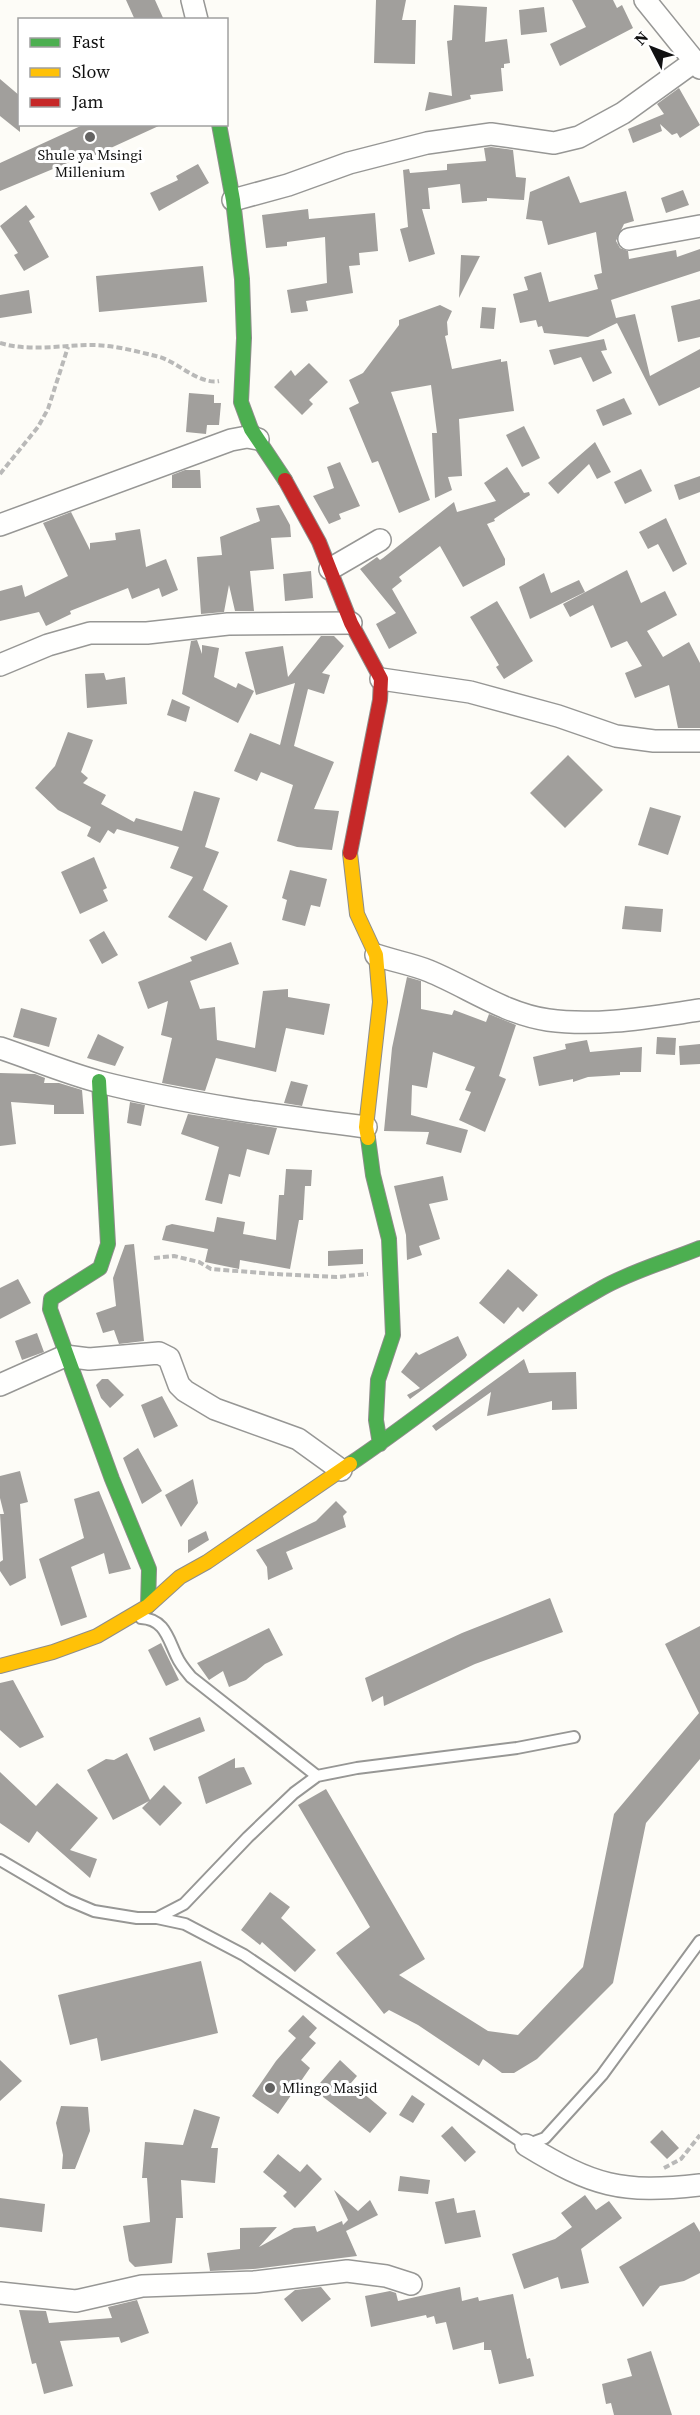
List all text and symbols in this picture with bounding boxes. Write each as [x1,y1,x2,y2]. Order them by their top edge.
legend [18,18,228,126]
north arrow [622,18,682,78]
text: N [629,26,653,50]
text: Fast [72,29,105,54]
text: Slow [72,59,110,84]
text: Jam [71,89,104,114]
marker: Shule ya Msingi Millenium [83,130,97,144]
place label: Shule ya Msingi Millenium [38,144,142,182]
place label: Mlingo Masjid [282,2077,378,2098]
marker: Mlingo Masjid [263,2081,277,2095]

